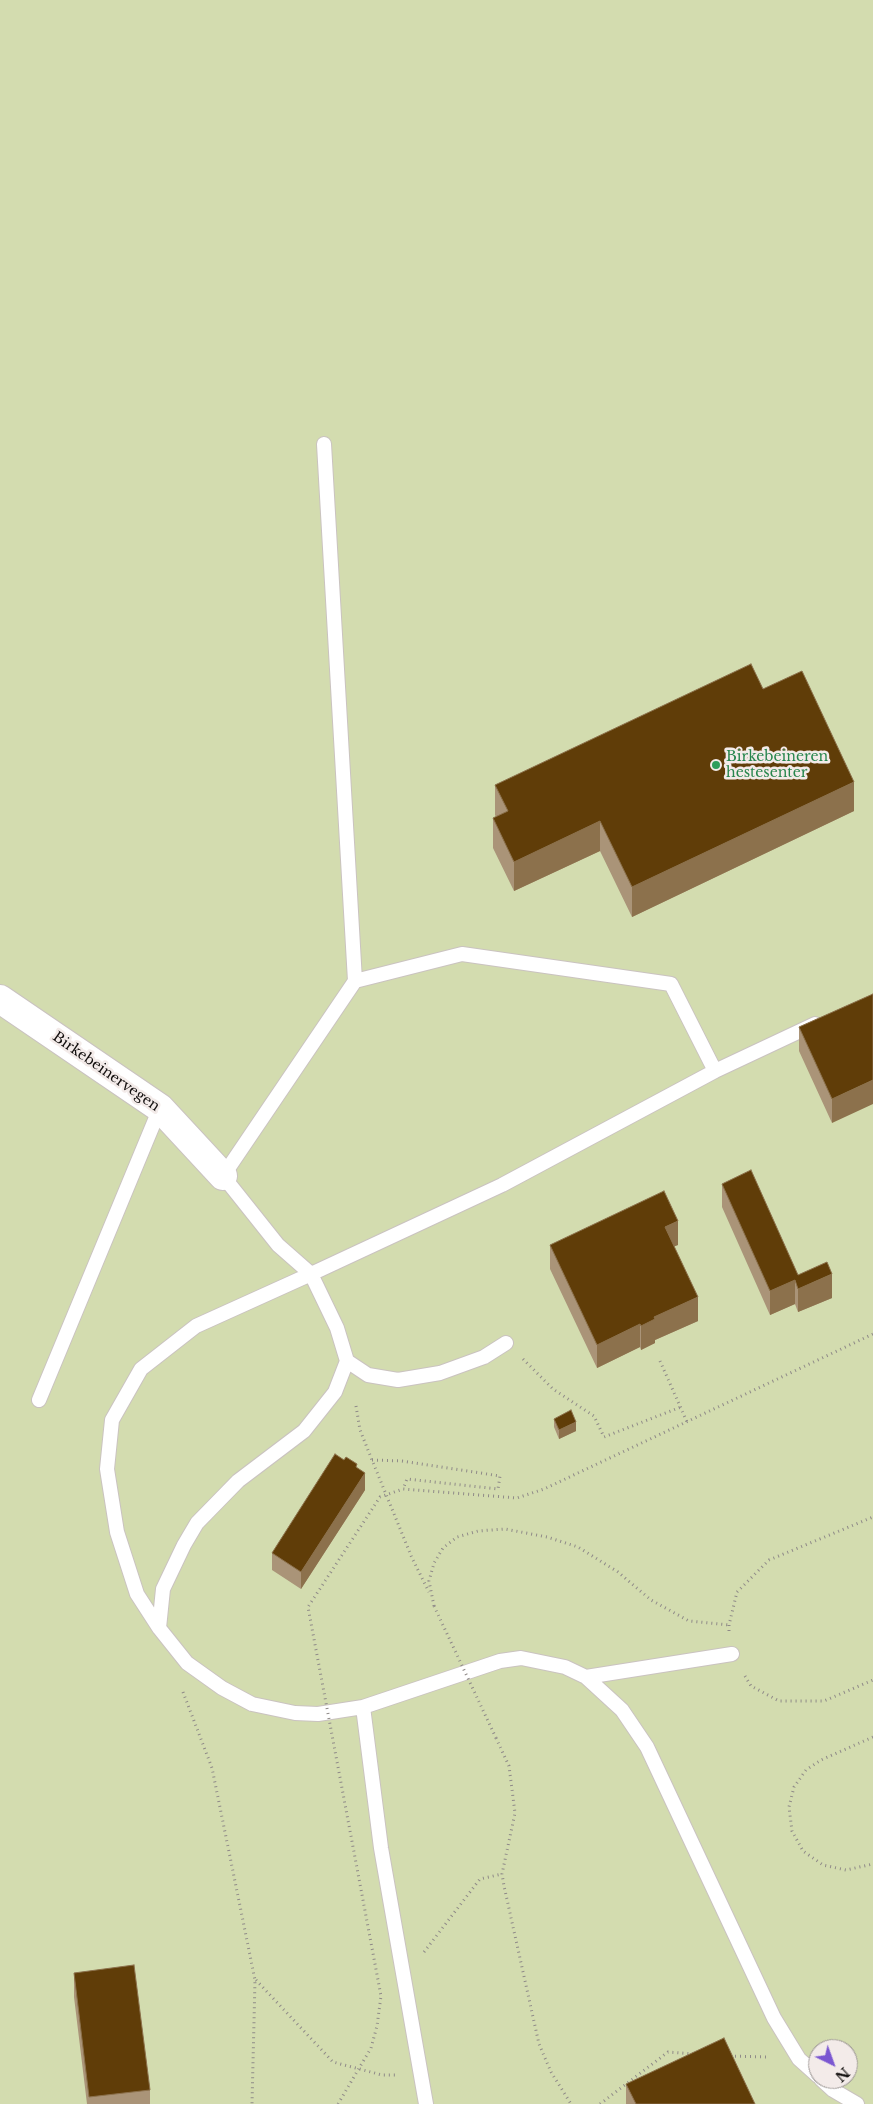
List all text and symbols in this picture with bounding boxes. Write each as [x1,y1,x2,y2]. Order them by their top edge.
place label: Birkebeineren hestesenter [726,749,828,782]
marker: Birkebeineren hestesenter [710,759,722,771]
street label: Birkebeinervegen [49,1029,163,1115]
north arrow [808,2039,858,2089]
text: N [831,2063,853,2085]

